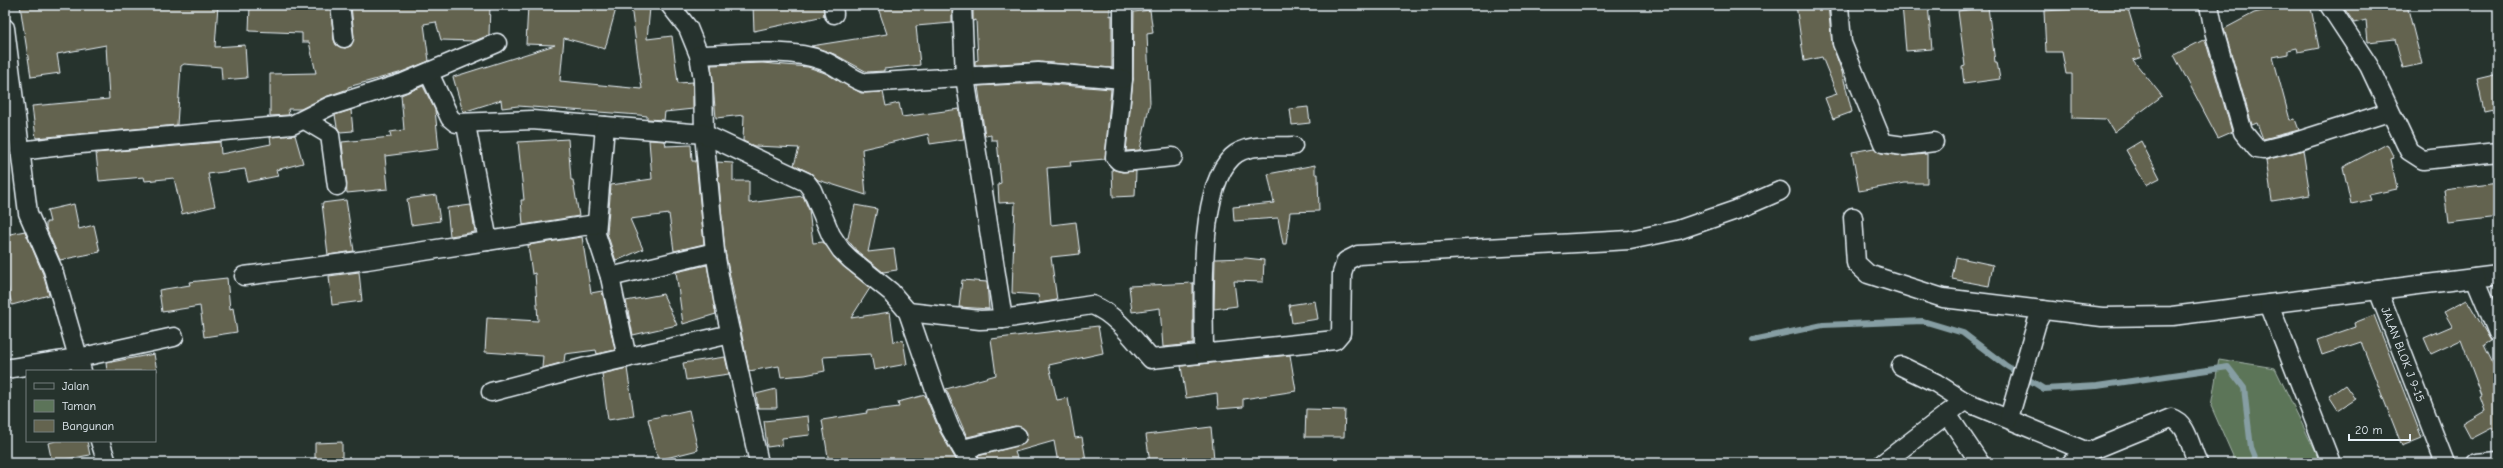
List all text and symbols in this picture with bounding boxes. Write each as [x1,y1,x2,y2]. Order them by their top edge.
street label: JALAN BLOK J 9-15 [2378,305,2428,404]
legend [26,370,156,442]
text: Jalan [62,379,89,393]
text: Taman [62,399,96,413]
scale bar [2349,416,2410,442]
text: Bangunan [62,419,114,433]
text: 20 m [2355,423,2383,437]

